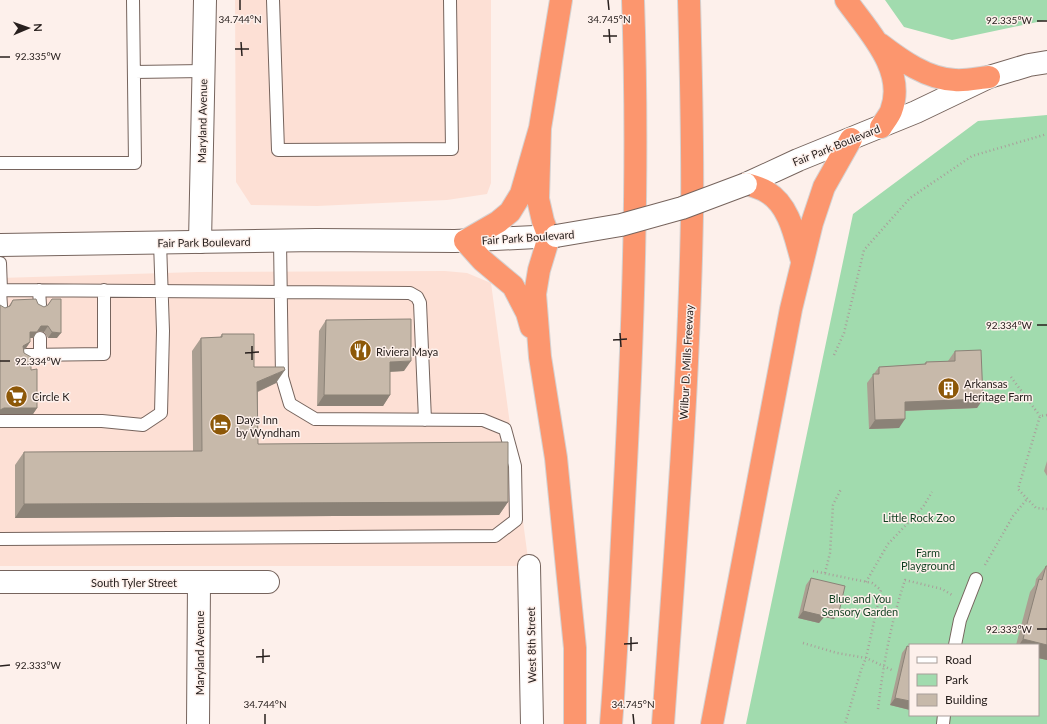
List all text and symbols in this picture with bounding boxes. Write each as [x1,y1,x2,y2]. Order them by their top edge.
north arrow [8,8,48,48]
text: 34.744°N [218,13,262,25]
text: 34.745°N [587,13,631,25]
text: 92.335°W [986,14,1033,26]
text: N [32,23,45,32]
text: 92.335°W [15,50,62,62]
street label: Maryland Avenue [195,78,209,163]
street label: Fair Park Boulevard [790,122,882,168]
street label: Fair Park Boulevard [481,227,575,247]
street label: Fair Park Boulevard [157,235,251,249]
street label: Wilbur D. Mills Freeway [676,304,696,420]
text: 92.334°W [986,319,1033,331]
restaurant icon: Riviera Maya [348,338,374,364]
place label: Riviera Maya [376,345,438,358]
text: 92.334°W [15,355,62,367]
building icon: Arkansas Heritage Farm [935,376,961,402]
place label: Arkansas Heritage Farm [964,377,1032,403]
supermarket icon: Circle K [4,383,30,409]
place label: Circle K [32,390,70,403]
hotel icon: Days Inn by Wyndham [208,412,234,438]
place label: Days Inn by Wyndham [236,413,300,439]
park label: Little Rock Zoo [883,511,955,524]
park label: Farm Playground [901,546,955,572]
street label: South Tyler Street [91,576,177,589]
park label: Blue and You Sensory Garden [822,592,898,618]
street label: West 8th Street [524,607,538,683]
street label: Maryland Avenue [193,611,206,695]
text: 92.333°W [986,623,1033,635]
legend [909,644,1039,716]
text: Road [945,652,972,667]
text: 92.333°W [15,659,62,671]
text: Park [945,672,969,687]
text: Building [945,692,988,707]
text: 34.744°N [243,698,287,710]
text: 34.745°N [611,698,655,710]

